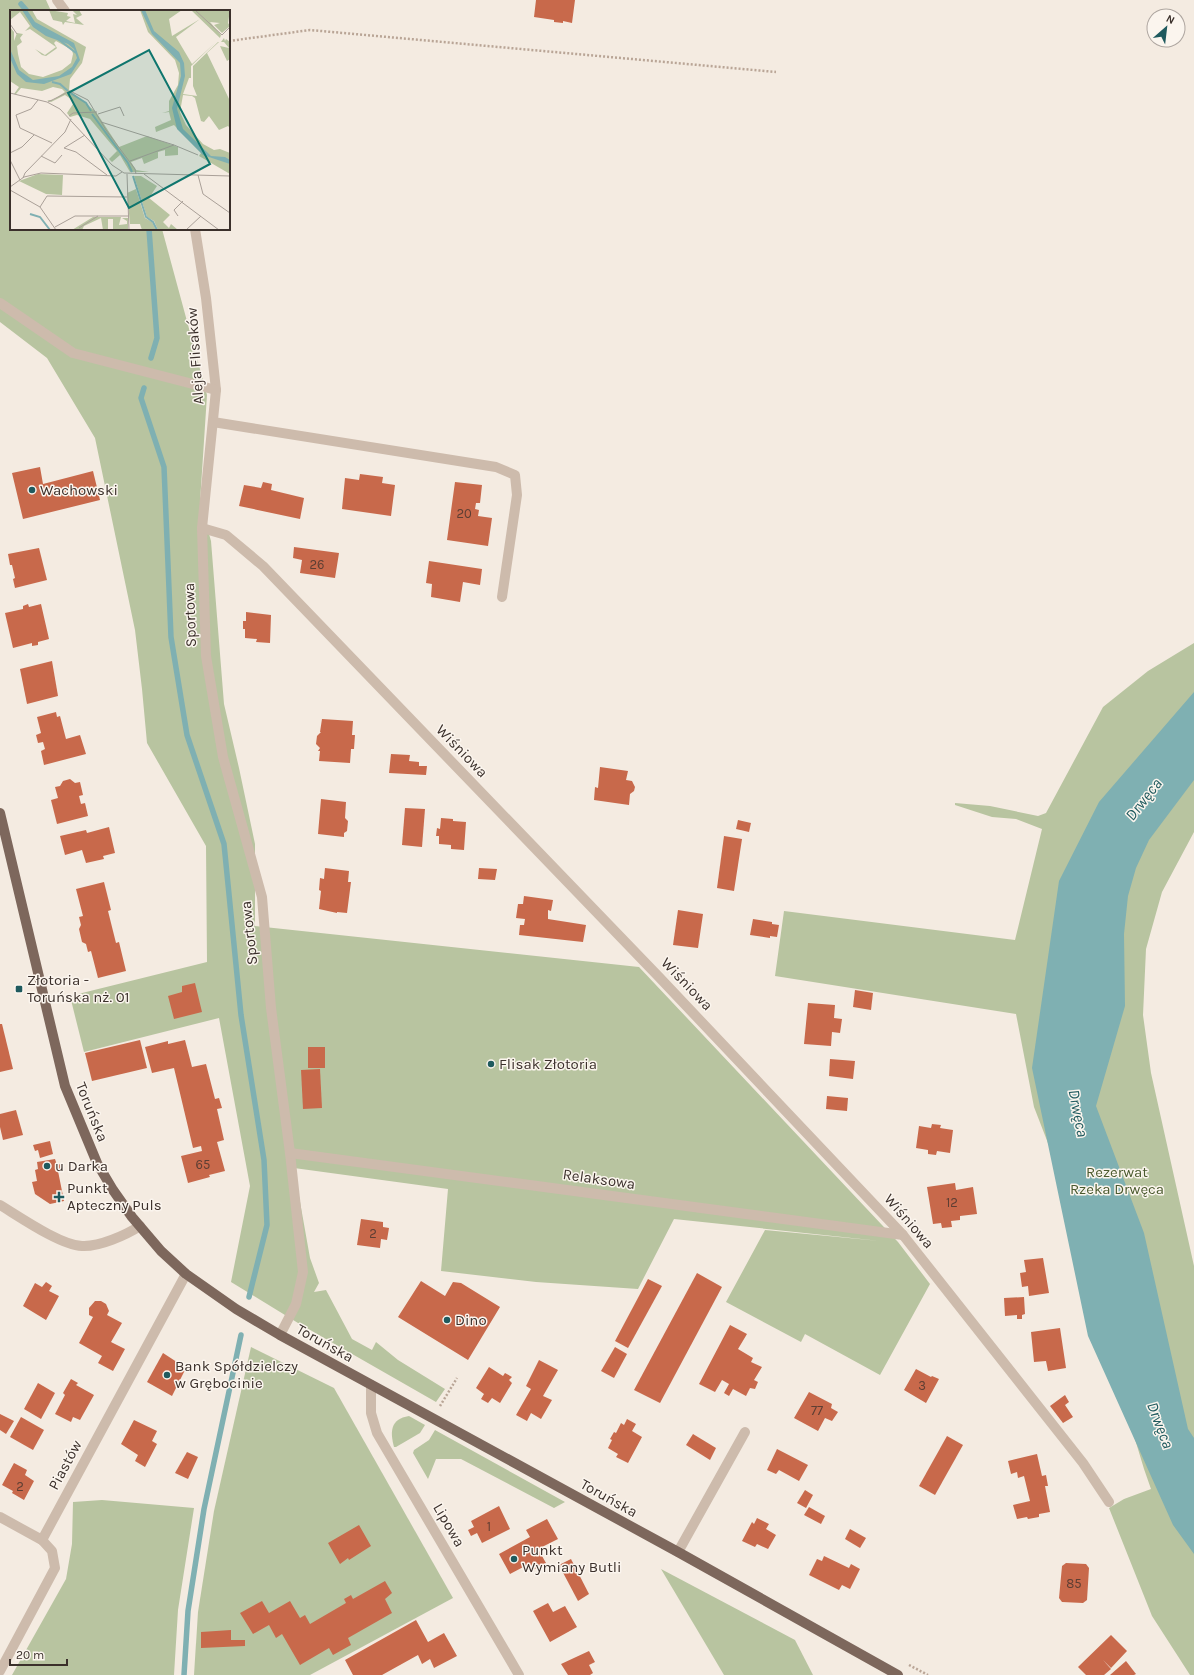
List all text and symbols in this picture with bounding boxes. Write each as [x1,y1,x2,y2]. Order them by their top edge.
north arrow [1146,8,1186,48]
inset map [10,10,230,230]
text: N [1164,12,1177,27]
street label: Aleja Flisaków [183,307,207,405]
place label: Wachowski [40,481,118,499]
marker: Wachowski [27,485,37,495]
house number: 20 [456,506,472,521]
house number: 26 [310,557,324,572]
street label: Sportowa [180,582,200,648]
street label: Wiśniowa [432,721,492,781]
water label: Drwęca [1121,774,1166,824]
street label: Sportowa [237,900,261,966]
street label: Wiśniowa [657,954,717,1014]
place label: Złotoria - Toruńska nż. 01 [27,971,130,1006]
marker: Złotoria - Toruńska nż. 01 [14,984,24,994]
place label: Flisak Złotoria [499,1055,597,1073]
marker: Flisak Złotoria [486,1059,496,1069]
street label: Toruńska [72,1080,112,1144]
water label: Drwęca [1065,1088,1092,1139]
place label: u Darka [55,1157,108,1175]
house number: 65 [196,1157,210,1172]
marker: u Darka [42,1161,52,1171]
park label: Rezerwat Rzeka Drwęca [1070,1163,1164,1198]
street label: Relaksowa [562,1165,636,1193]
place label: Punkt Apteczny Puls [67,1179,162,1214]
street label: Wiśniowa [880,1190,938,1252]
marker: Punkt Apteczny Puls [54,1192,64,1202]
house number: 12 [946,1195,958,1210]
house number: 2 [369,1226,377,1241]
place label: Dino [455,1311,487,1329]
marker: Dino [442,1315,452,1325]
street label: Toruńska [293,1320,357,1366]
place label: Bank Spółdzielczy w Grębocinie [175,1357,298,1392]
marker: Bank Spółdzielczy w Grębocinie [162,1370,172,1380]
house number: 3 [918,1378,926,1393]
water label: Drwęca [1143,1399,1178,1451]
house number: 77 [811,1403,823,1418]
street label: Piastów [44,1437,86,1493]
street label: Toruńska [577,1475,641,1521]
house number: 2 [16,1479,24,1494]
street label: Lipowa [429,1500,469,1550]
house number: 1 [487,1519,491,1534]
place label: Punkt Wymiany Butli [522,1541,621,1576]
marker: Punkt Wymiany Butli [509,1554,519,1564]
house number: 85 [1066,1576,1082,1591]
scale bar [10,1641,67,1667]
text: 20 m [16,1648,44,1662]

